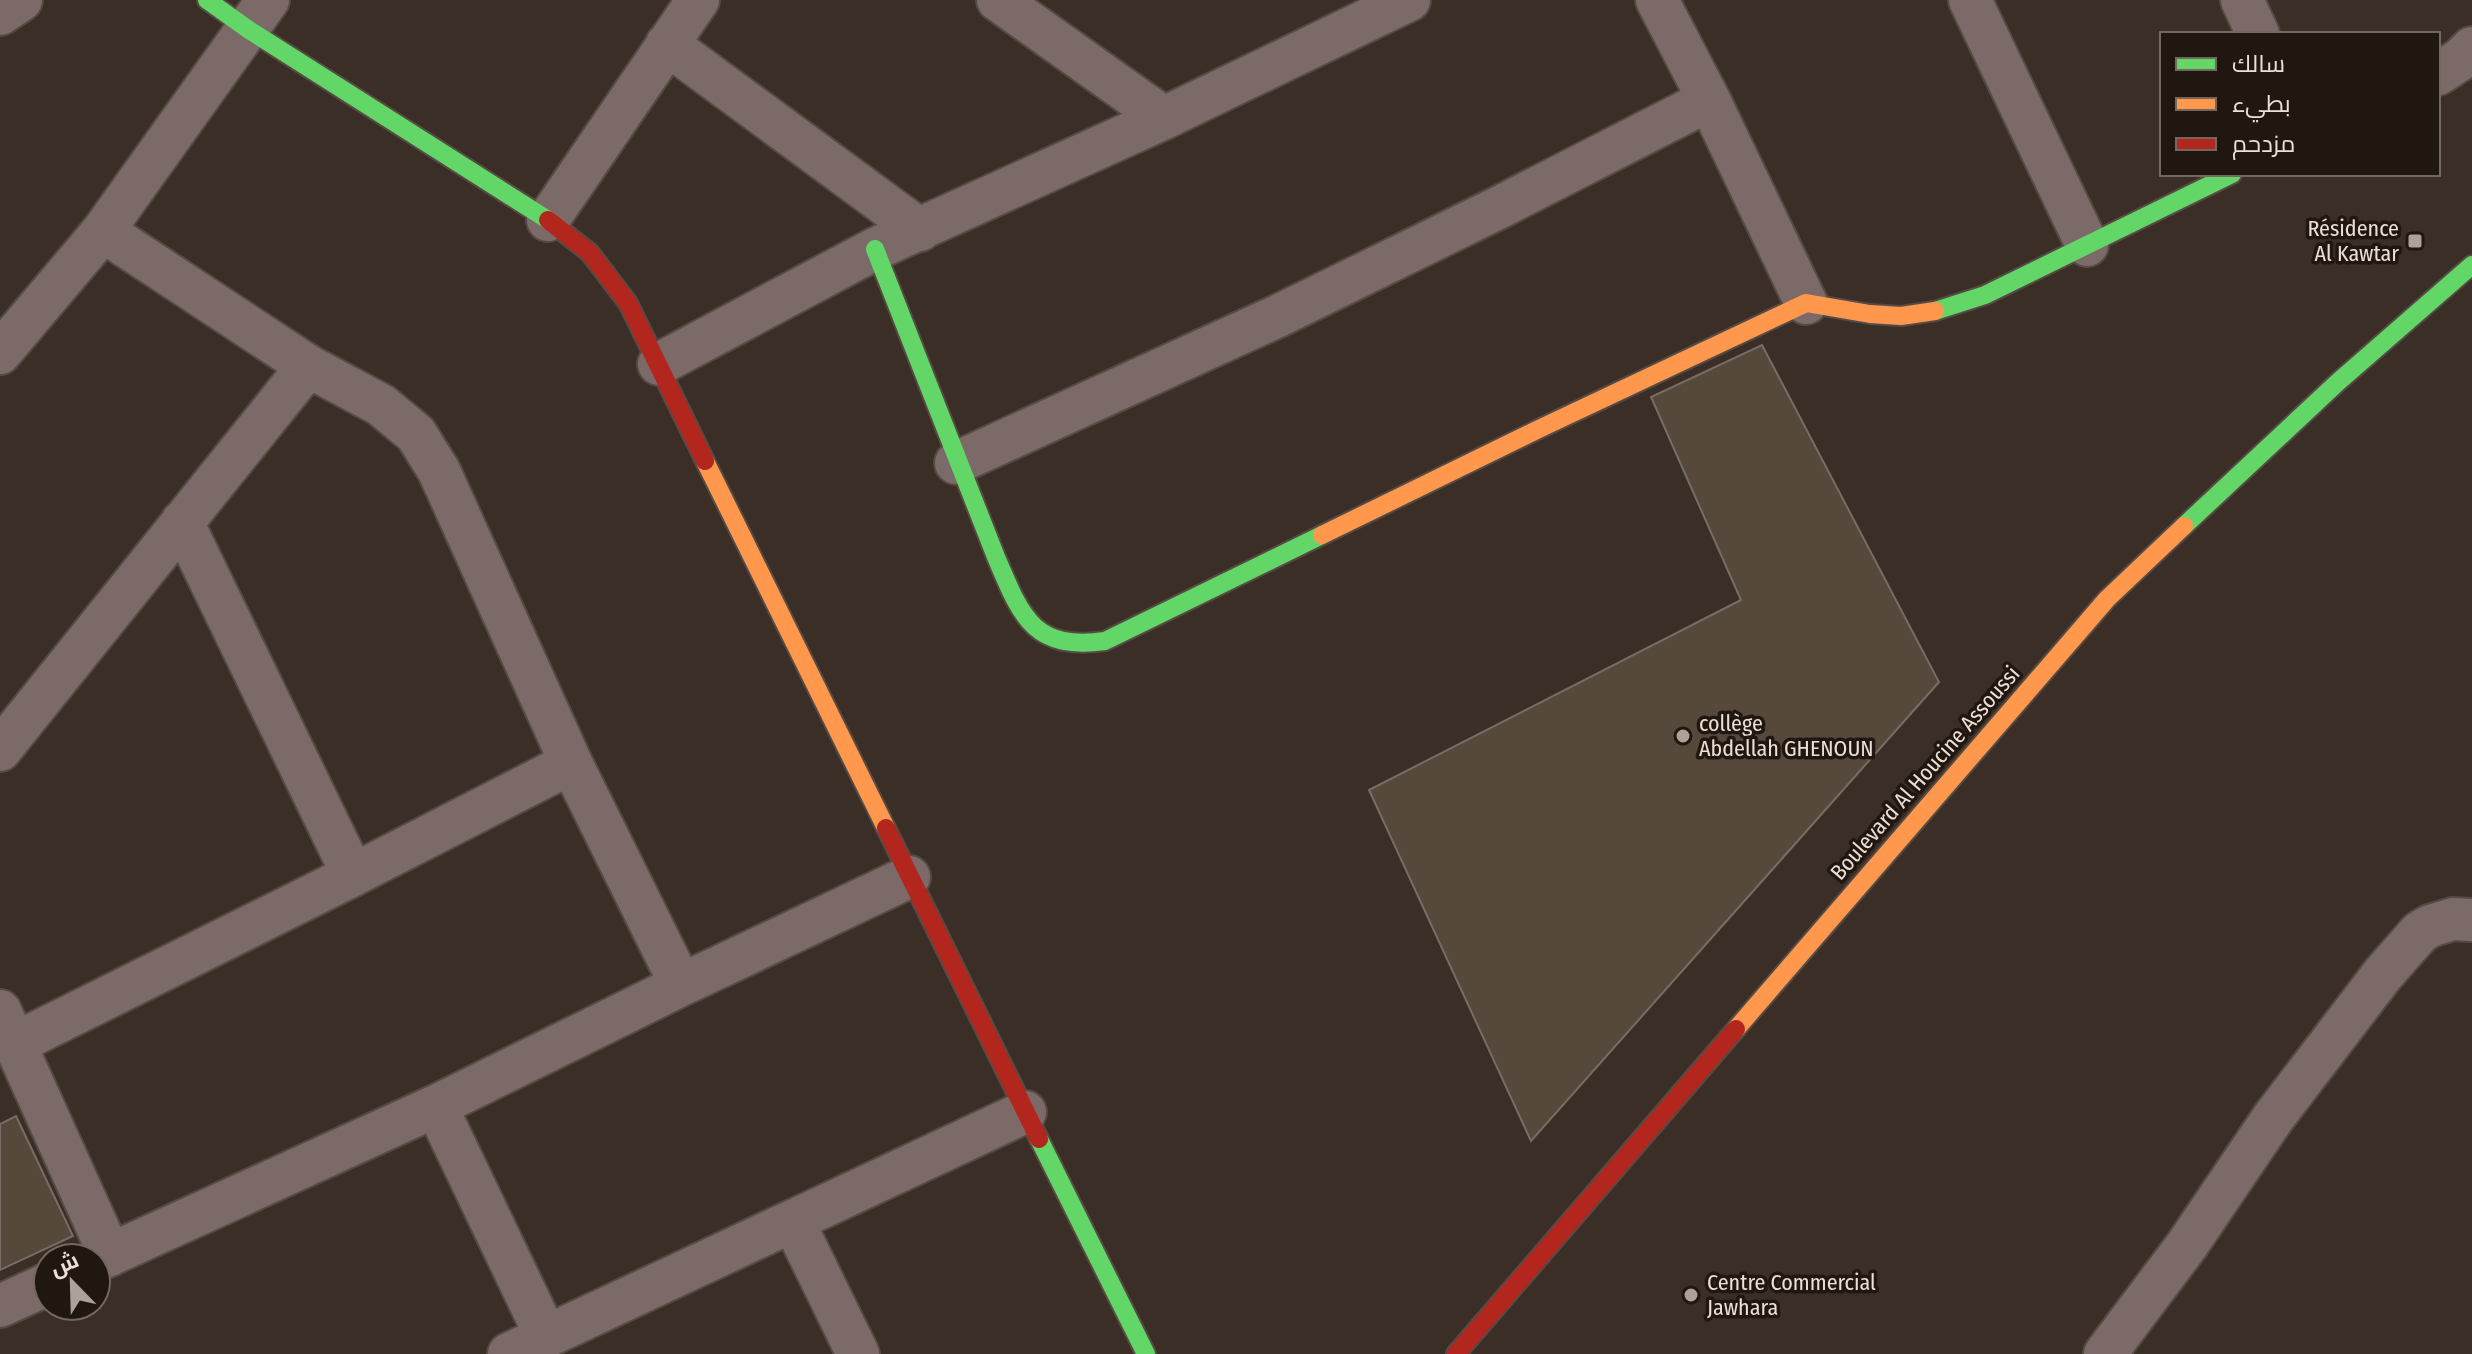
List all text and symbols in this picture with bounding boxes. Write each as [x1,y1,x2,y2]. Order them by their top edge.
legend [2160,32,2440,176]
text: سالك [2232,50,2285,78]
text: بطيء [2232,90,2291,123]
text: مزدحم [2232,130,2295,160]
place label: Résidence Al Kawtar [2307,215,2399,267]
marker: Résidence Al Kawtar [2406,232,2424,250]
street label: Boulevard Al Houcine Assoussi [1825,660,2025,886]
place label: collège Abdellah GHENOUN [1699,710,1874,762]
marker: collège Abdellah GHENOUN [1674,727,1692,745]
north arrow [32,1242,112,1322]
text: ش [46,1246,83,1282]
place label: Centre Commercial Jawhara [1707,1269,1876,1321]
marker: Centre Commercial Jawhara [1682,1286,1700,1304]

